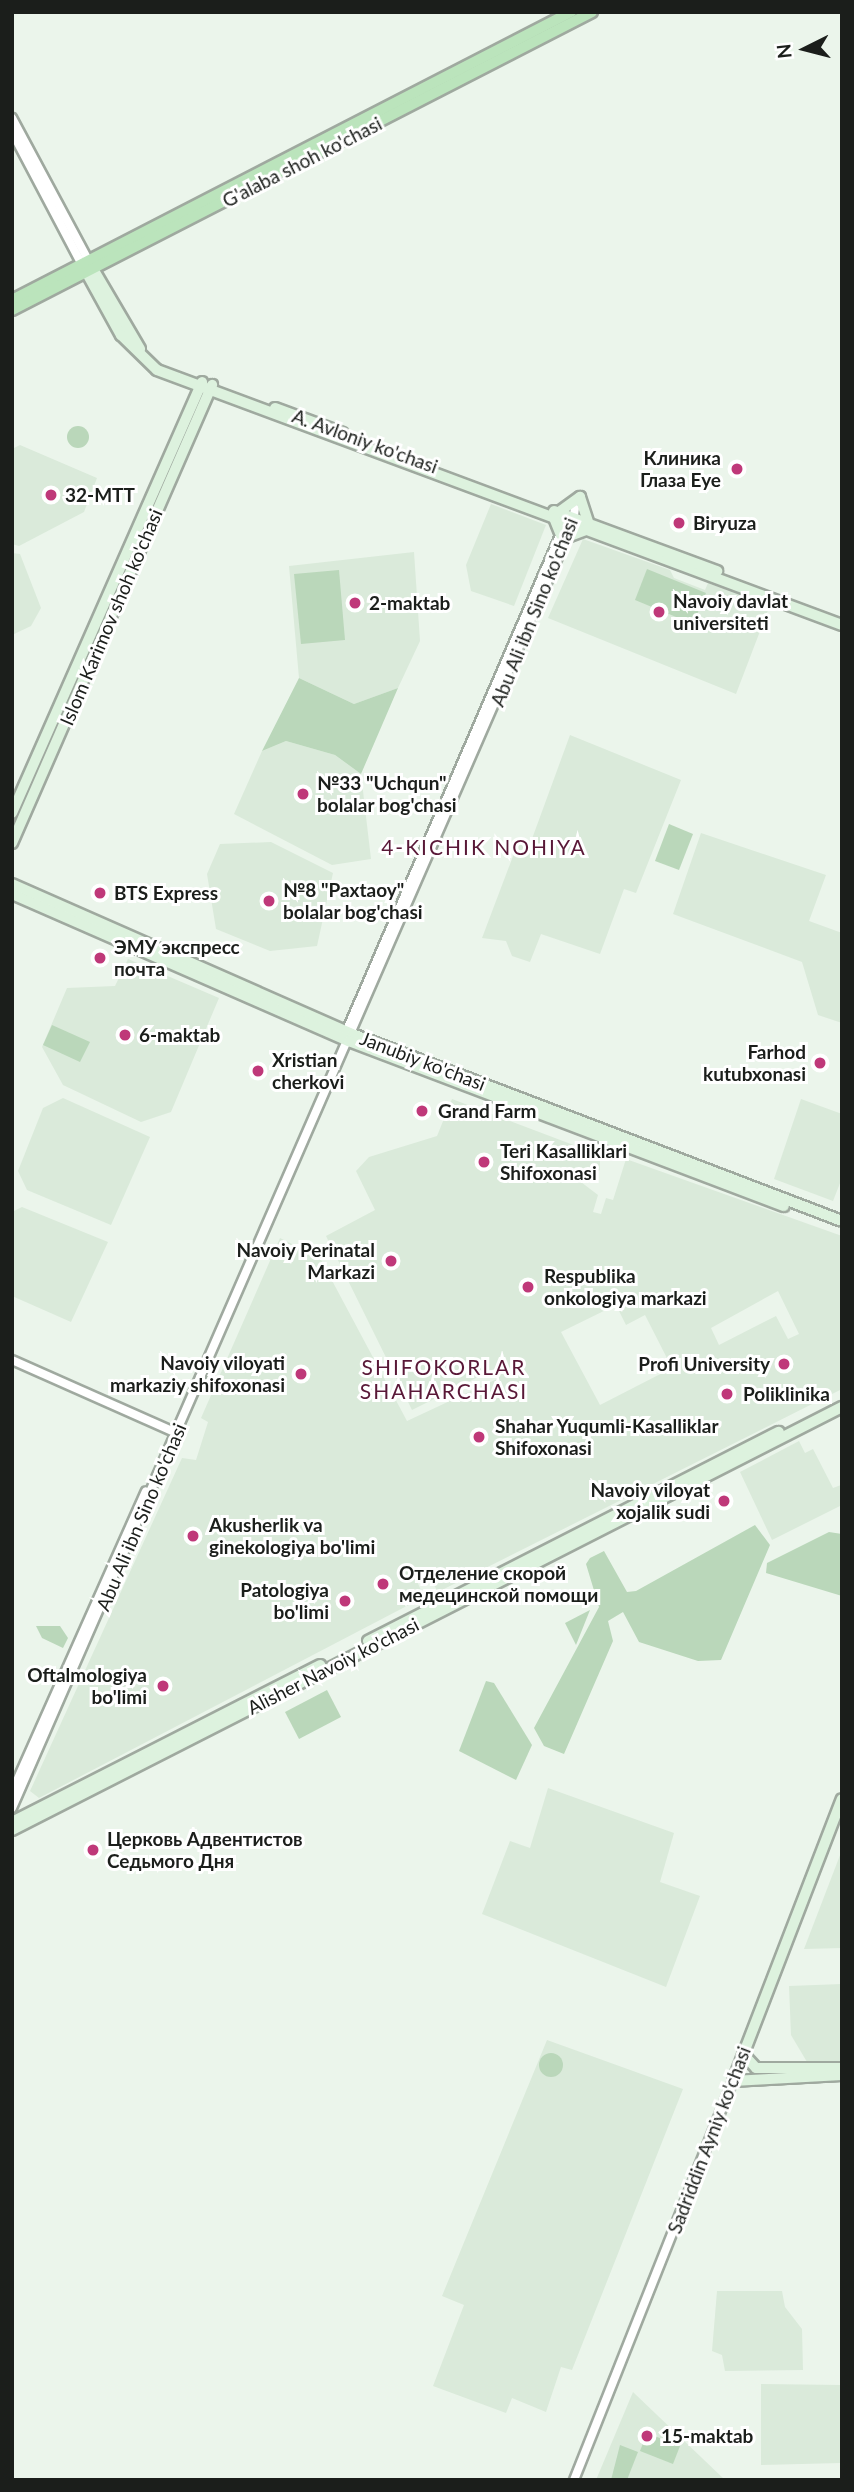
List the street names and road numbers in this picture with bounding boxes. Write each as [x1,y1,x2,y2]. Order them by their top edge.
street label: G'alaba shoh ko'chasi [219,112,385,212]
street label: A. Avloniy ko'chasi [289,404,441,478]
street label: Islom Karimov shoh ko'chasi [55,505,167,729]
street label: Abu Ali ibn Sino ko'chasi [486,514,582,710]
street label: Janubiy ko'chasi [357,1027,489,1095]
street label: Abu Ali ibn Sino ko'chasi [91,1419,191,1615]
street label: Alisher Navoiy ko'chasi [243,1613,423,1719]
street label: Sadriddin Ayniy ko'chasi [663,2043,755,2237]

